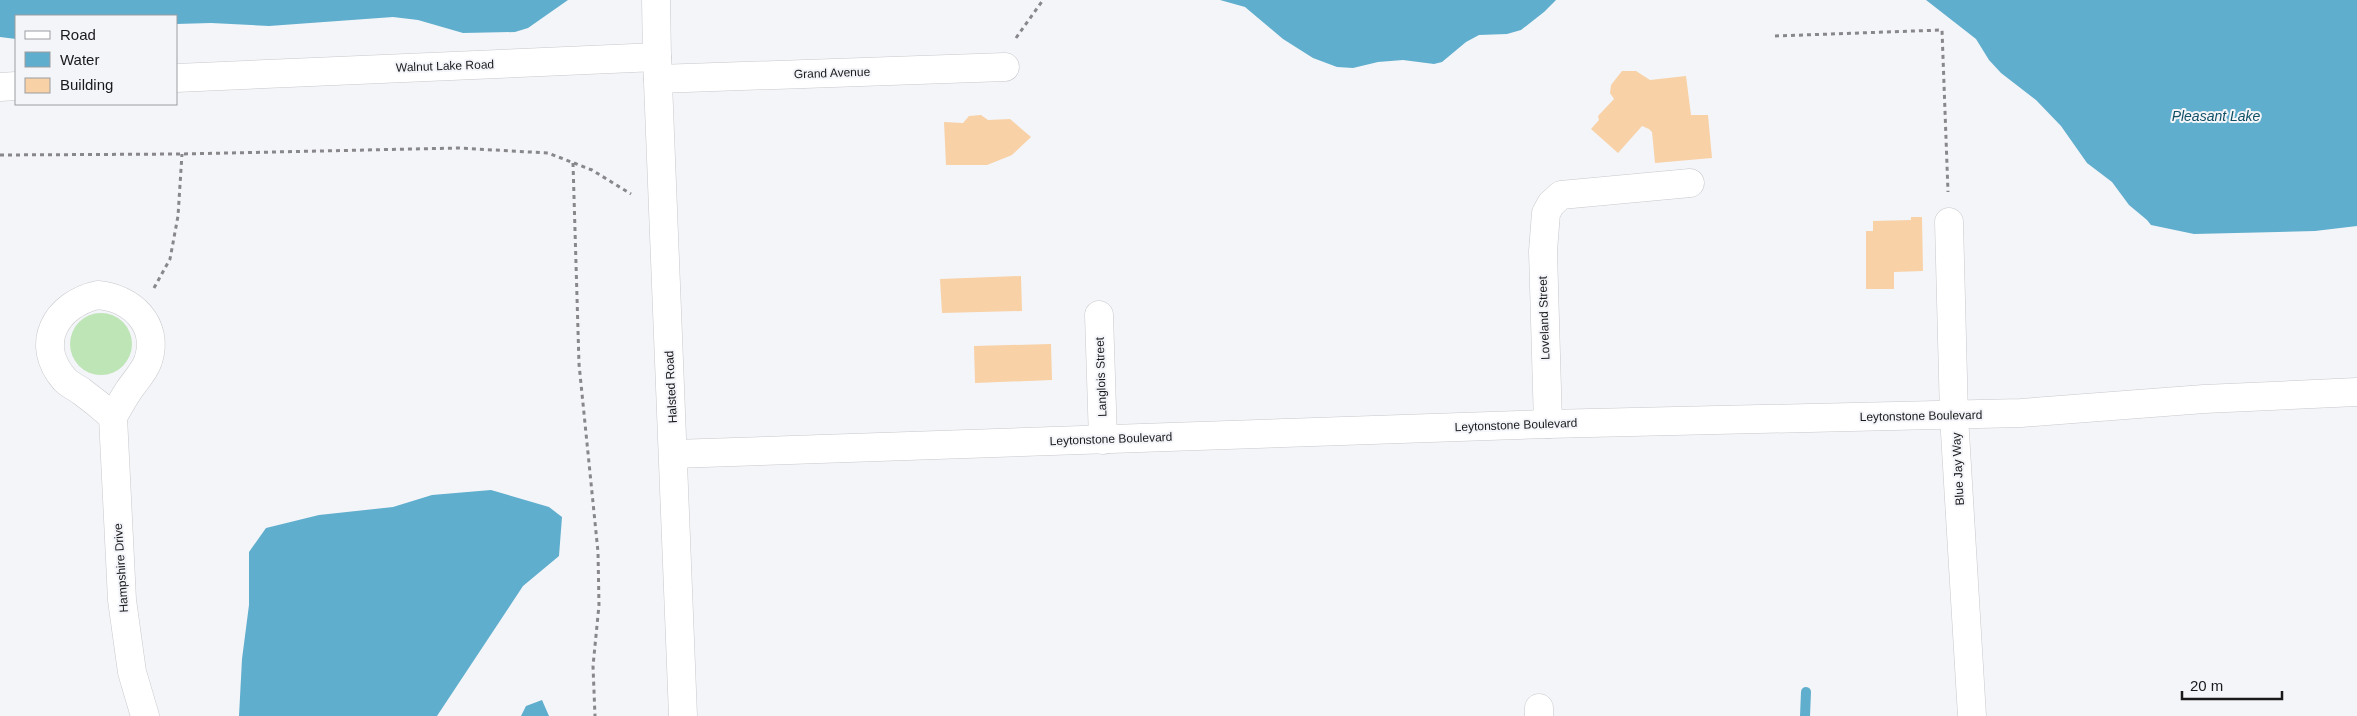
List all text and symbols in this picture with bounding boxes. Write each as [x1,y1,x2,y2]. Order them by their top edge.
legend [15,15,178,105]
text: Road [60,26,96,43]
text: Water [60,51,99,68]
street label: Walnut Lake Road [396,57,494,75]
street label: Grand Avenue [794,65,871,81]
text: Building [60,76,113,93]
water label: Pleasant Lake [2172,108,2261,124]
street label: Loveland Street [1536,275,1552,360]
street label: Langlois Street [1093,336,1109,417]
street label: Halsted Road [662,350,680,424]
street label: Leytonstone Boulevard [1860,408,1982,424]
street label: Leytonstone Boulevard [1454,416,1578,434]
street label: Leytonstone Boulevard [1049,430,1173,448]
street label: Blue Jay Way [1949,432,1967,506]
street label: Hampshire Drive [111,523,131,613]
scale bar [2182,668,2282,700]
text: 20 m [2190,677,2223,694]

